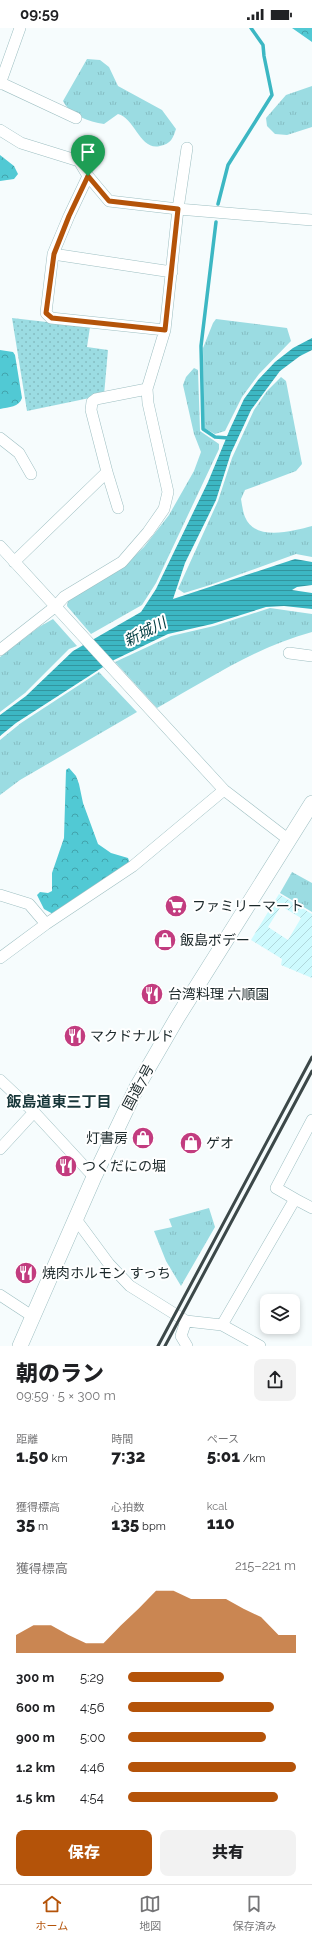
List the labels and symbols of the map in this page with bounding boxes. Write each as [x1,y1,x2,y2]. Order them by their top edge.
pin [71,135,105,176]
water label: 新城川 [121,613,171,650]
supermarket icon: ファミリーマート [163,893,189,919]
place label: ファミリーマート [192,898,304,914]
shop icon: 飯島ボデー [152,927,178,953]
place label: 飯島ボデー [180,932,250,948]
restaurant icon: 台湾料理 六順園 [139,981,165,1007]
place label: 台湾料理 六順園 [168,986,270,1002]
restaurant icon: マクドナルド [62,1023,88,1049]
place label: マクドナルド [90,1028,174,1044]
street label: 国道7号 [119,1061,157,1113]
district label: 飯島道東三丁目 [6,1093,112,1111]
shop icon: 灯書房 [130,1125,156,1151]
place label: 灯書房 [86,1130,128,1146]
shop icon: ゲオ [178,1130,204,1156]
place label: ゲオ [206,1135,234,1151]
restaurant icon: つくだにの堀 [53,1153,79,1179]
place label: つくだにの堀 [82,1158,166,1174]
restaurant icon: 焼肉ホルモン すっち [13,1260,39,1286]
place label: 焼肉ホルモン すっち [42,1265,171,1281]

